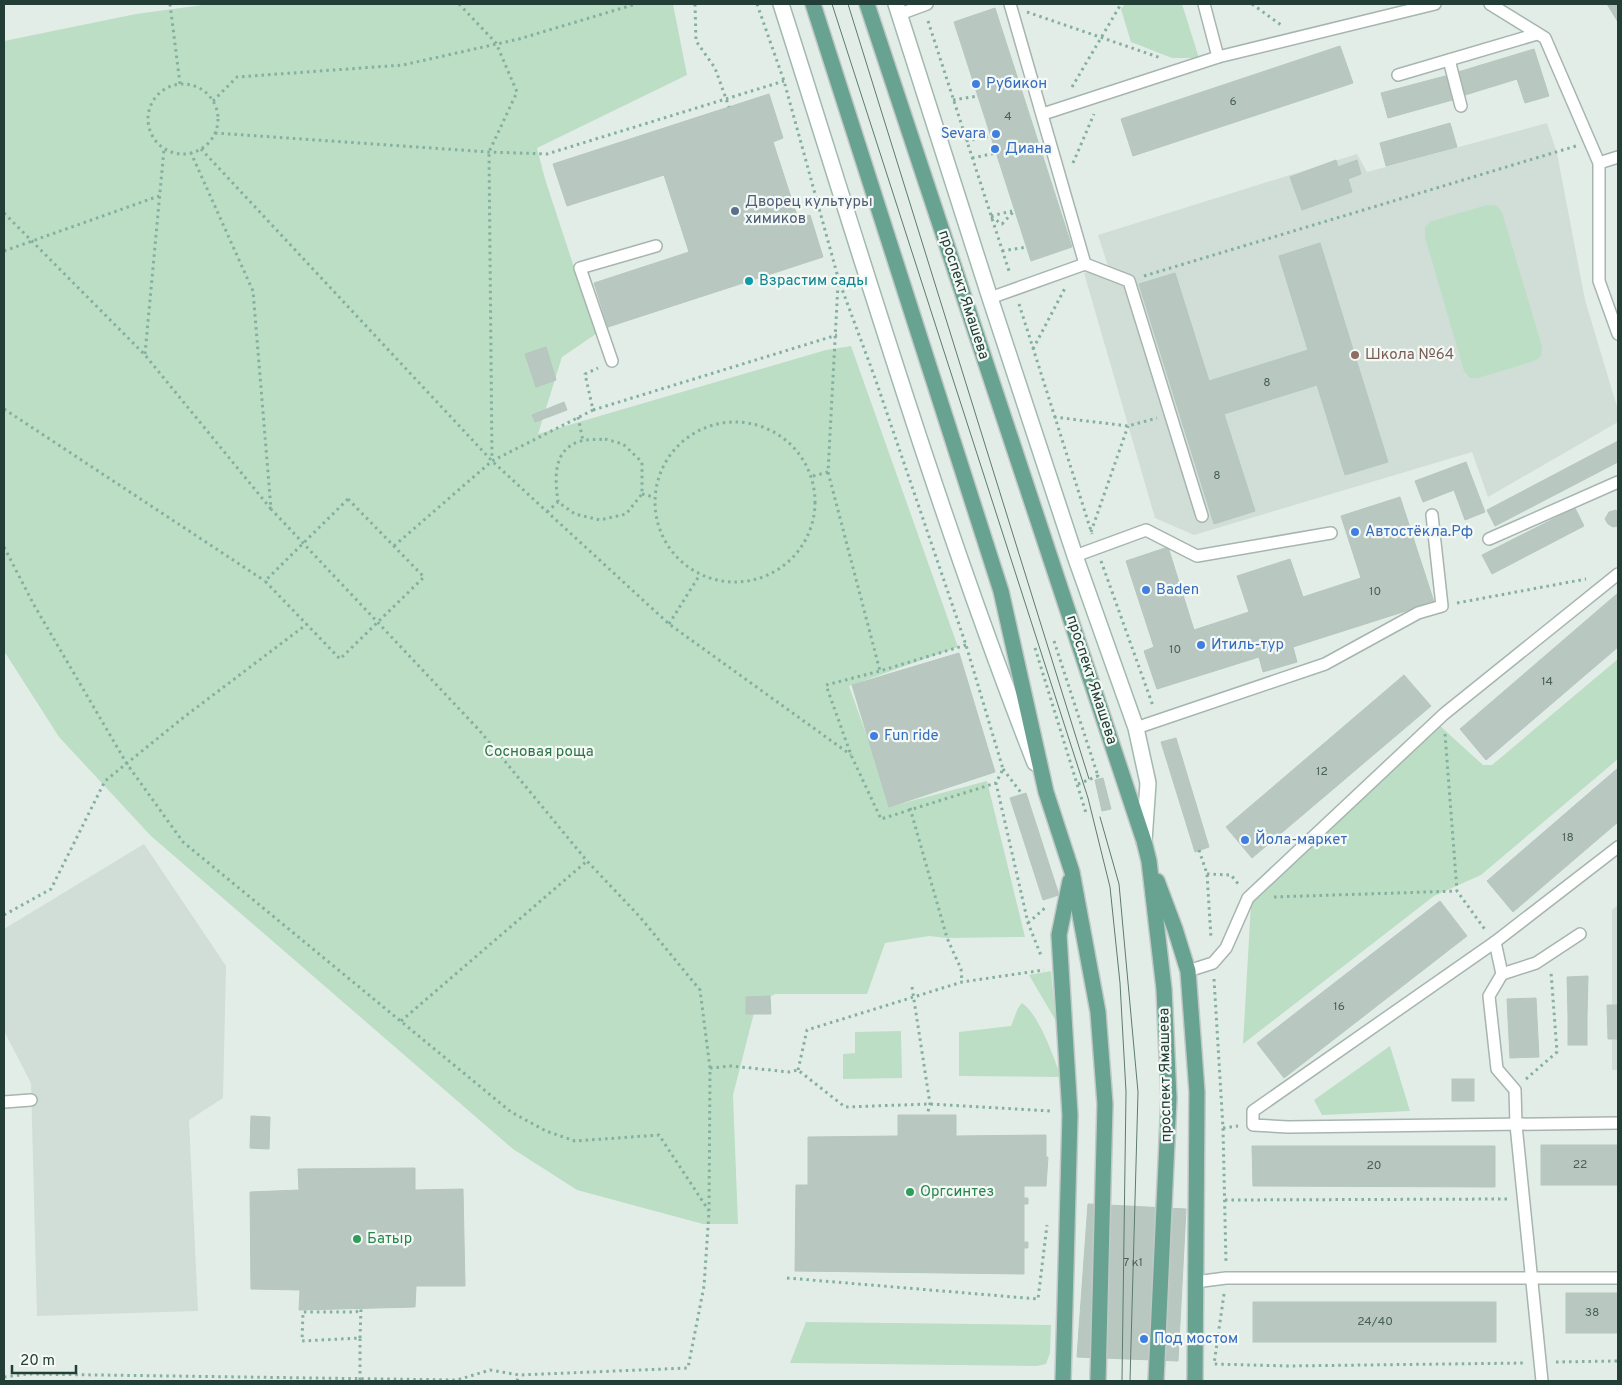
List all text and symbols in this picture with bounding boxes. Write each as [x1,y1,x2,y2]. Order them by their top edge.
place label: Рубикон [986,75,1047,94]
marker: Рубикон [970,78,982,90]
house number: 6 [1229,94,1237,110]
house number: 4 [1004,109,1012,125]
place label: Sevara [941,125,986,144]
marker: Sevara [990,128,1002,140]
place label: Диана [1005,140,1052,159]
marker: Диана [989,143,1001,155]
place label: Дворец культуры химиков [745,193,873,229]
marker: Дворец культуры химиков [729,205,741,217]
street label: проспект Ямашева [933,228,993,362]
place label: Взрастим сады [759,272,868,291]
marker: Взрастим сады [743,275,755,287]
place label: Школа №64 [1365,346,1454,365]
marker: Школа №64 [1349,349,1361,361]
house number: 8 [1263,375,1271,391]
house number: 8 [1213,468,1221,484]
place label: Автостёкла.Рф [1365,523,1473,542]
marker: Автостёкла.Рф [1349,526,1361,538]
place label: Baden [1156,581,1199,600]
marker: Baden [1140,584,1152,596]
house number: 10 [1369,584,1381,600]
street label: проспект Ямашева [1061,613,1121,747]
place label: Итиль-тур [1211,636,1284,655]
marker: Итиль-тур [1195,639,1207,651]
house number: 10 [1169,642,1181,658]
house number: 14 [1541,674,1553,690]
place label: Fun ride [884,727,939,746]
marker: Fun ride [868,730,880,742]
park label: Сосновая роща [484,743,594,762]
house number: 12 [1316,764,1328,780]
place label: Йола-маркет [1255,829,1347,850]
house number: 18 [1562,830,1574,846]
marker: Йола-маркет [1239,834,1251,846]
house number: 16 [1333,999,1345,1015]
street label: проспект Ямашева [1155,1007,1177,1143]
house number: 22 [1573,1157,1587,1173]
house number: 20 [1366,1158,1382,1174]
place label: Оргсинтез [920,1183,994,1202]
marker: Оргсинтез [904,1186,916,1198]
place label: Батыр [367,1230,412,1249]
marker: Батыр [351,1233,363,1245]
house number: 7 к1 [1123,1255,1143,1271]
house number: 38 [1585,1305,1599,1321]
house number: 24/40 [1357,1314,1393,1330]
place label: Под мостом [1154,1330,1238,1349]
marker: Под мостом [1138,1333,1150,1345]
scale bar [12,1342,76,1374]
text: 20 m [20,1352,55,1371]

